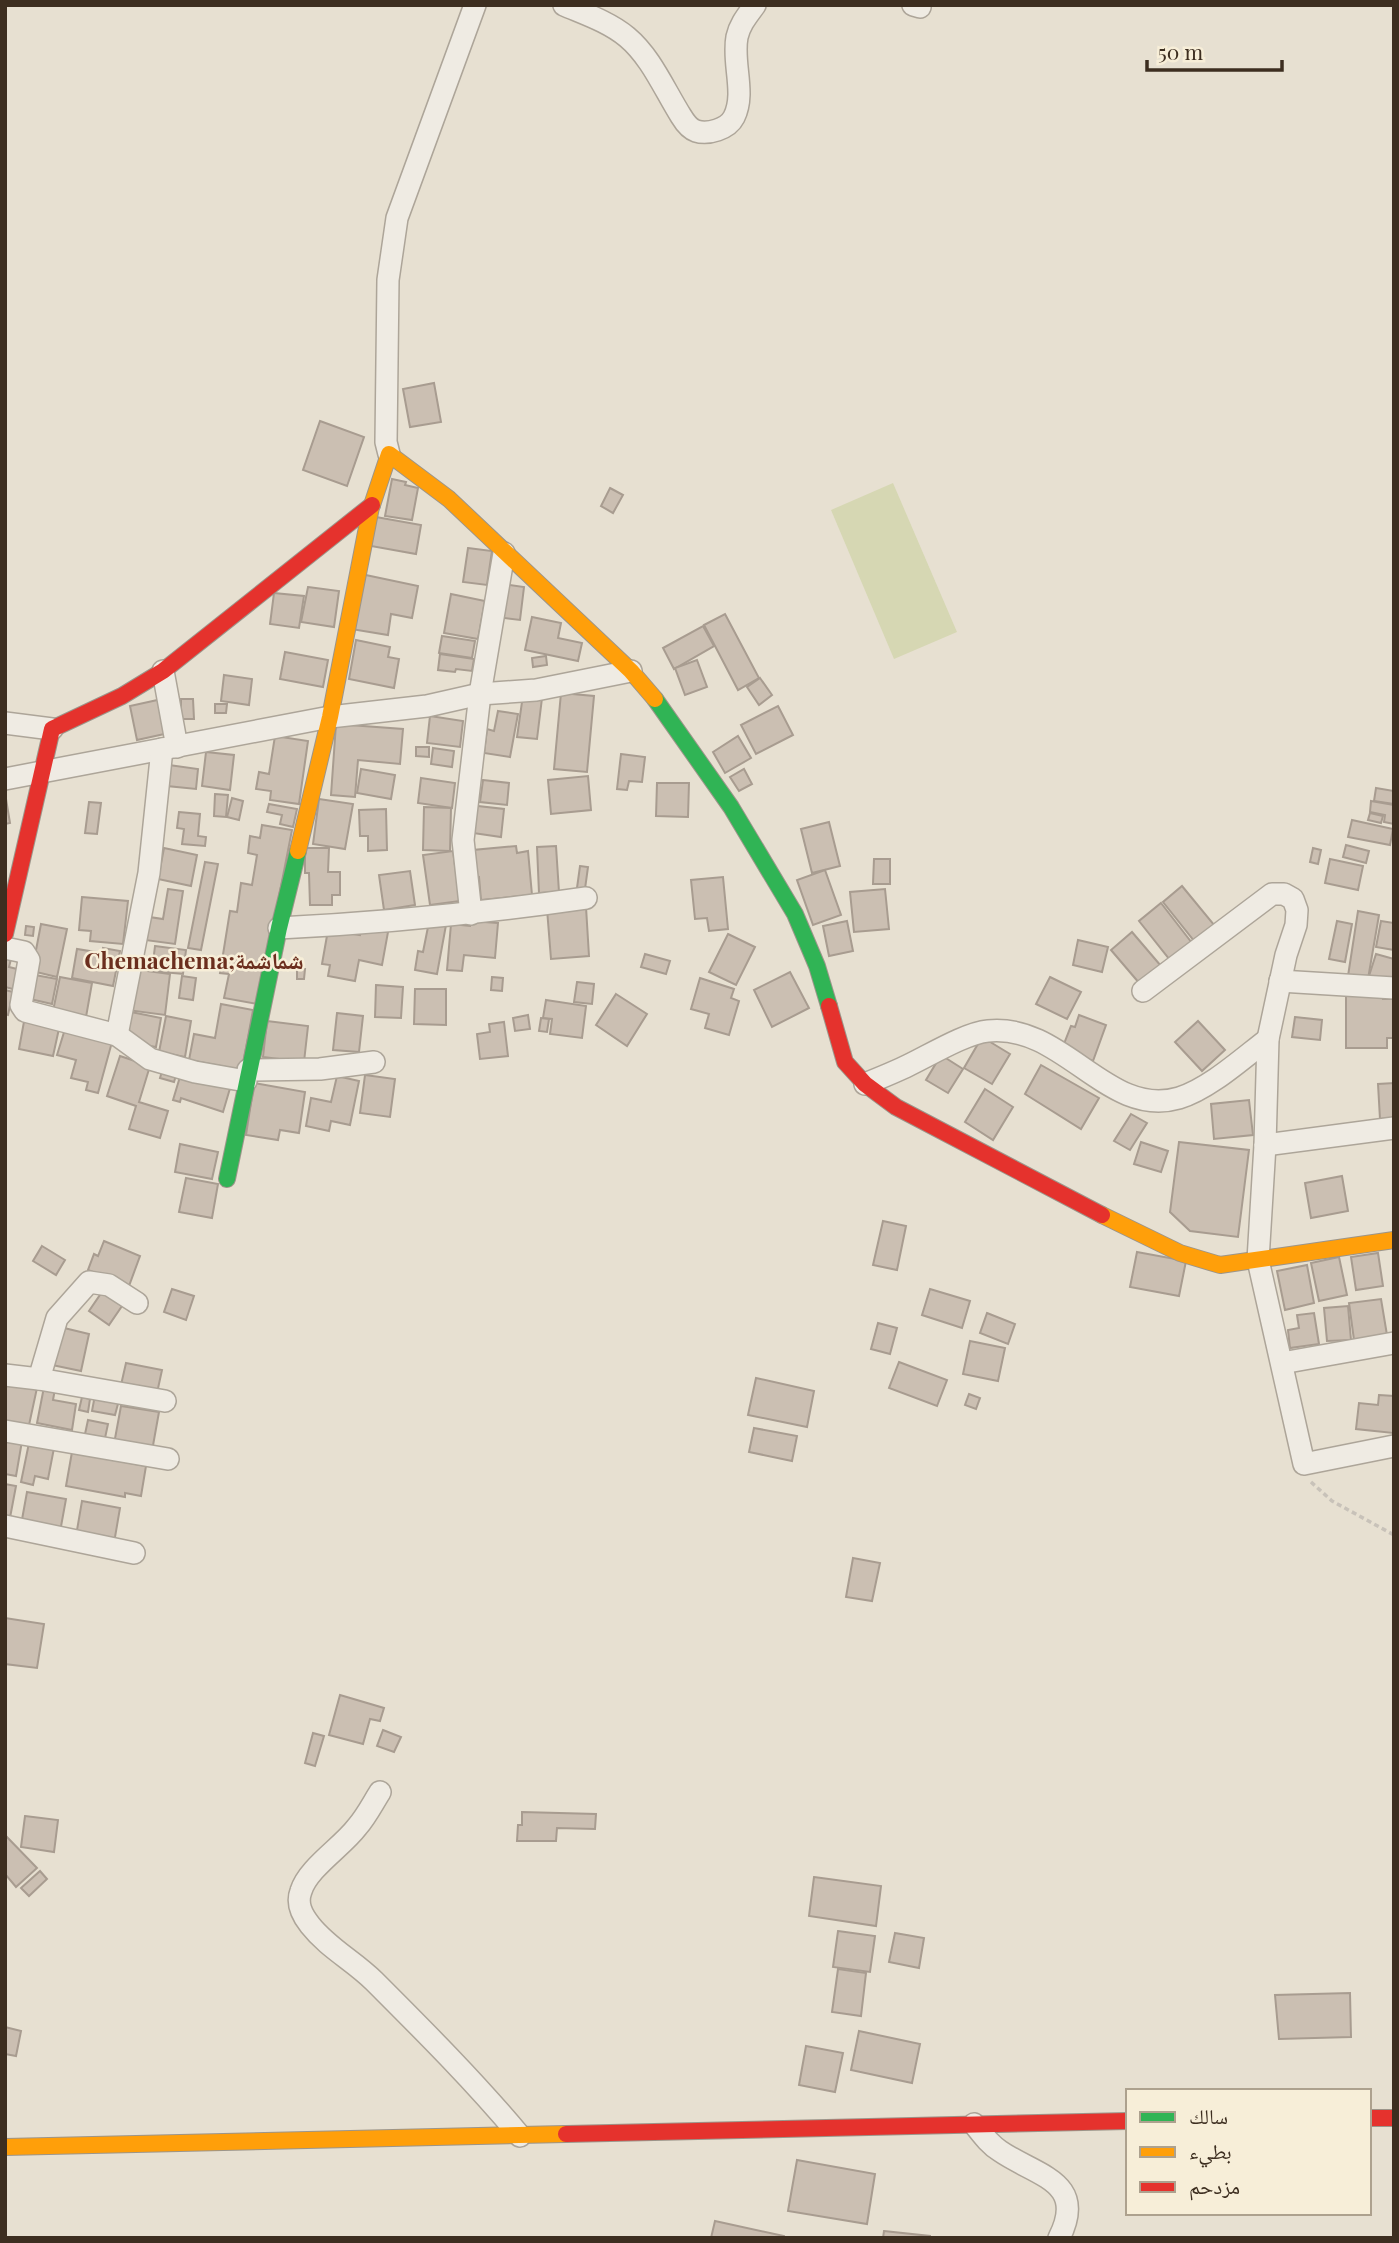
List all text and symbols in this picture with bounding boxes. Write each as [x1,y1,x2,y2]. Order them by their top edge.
scale bar [1147,28,1282,72]
text: 50 m [1158,37,1204,65]
district label: Chemachema;شماشمة [84,944,304,975]
legend [1126,2089,1371,2215]
text: سالك [1189,2101,1228,2129]
text: بطيء [1189,2136,1232,2168]
text: مزدحم [1189,2171,1240,2201]

